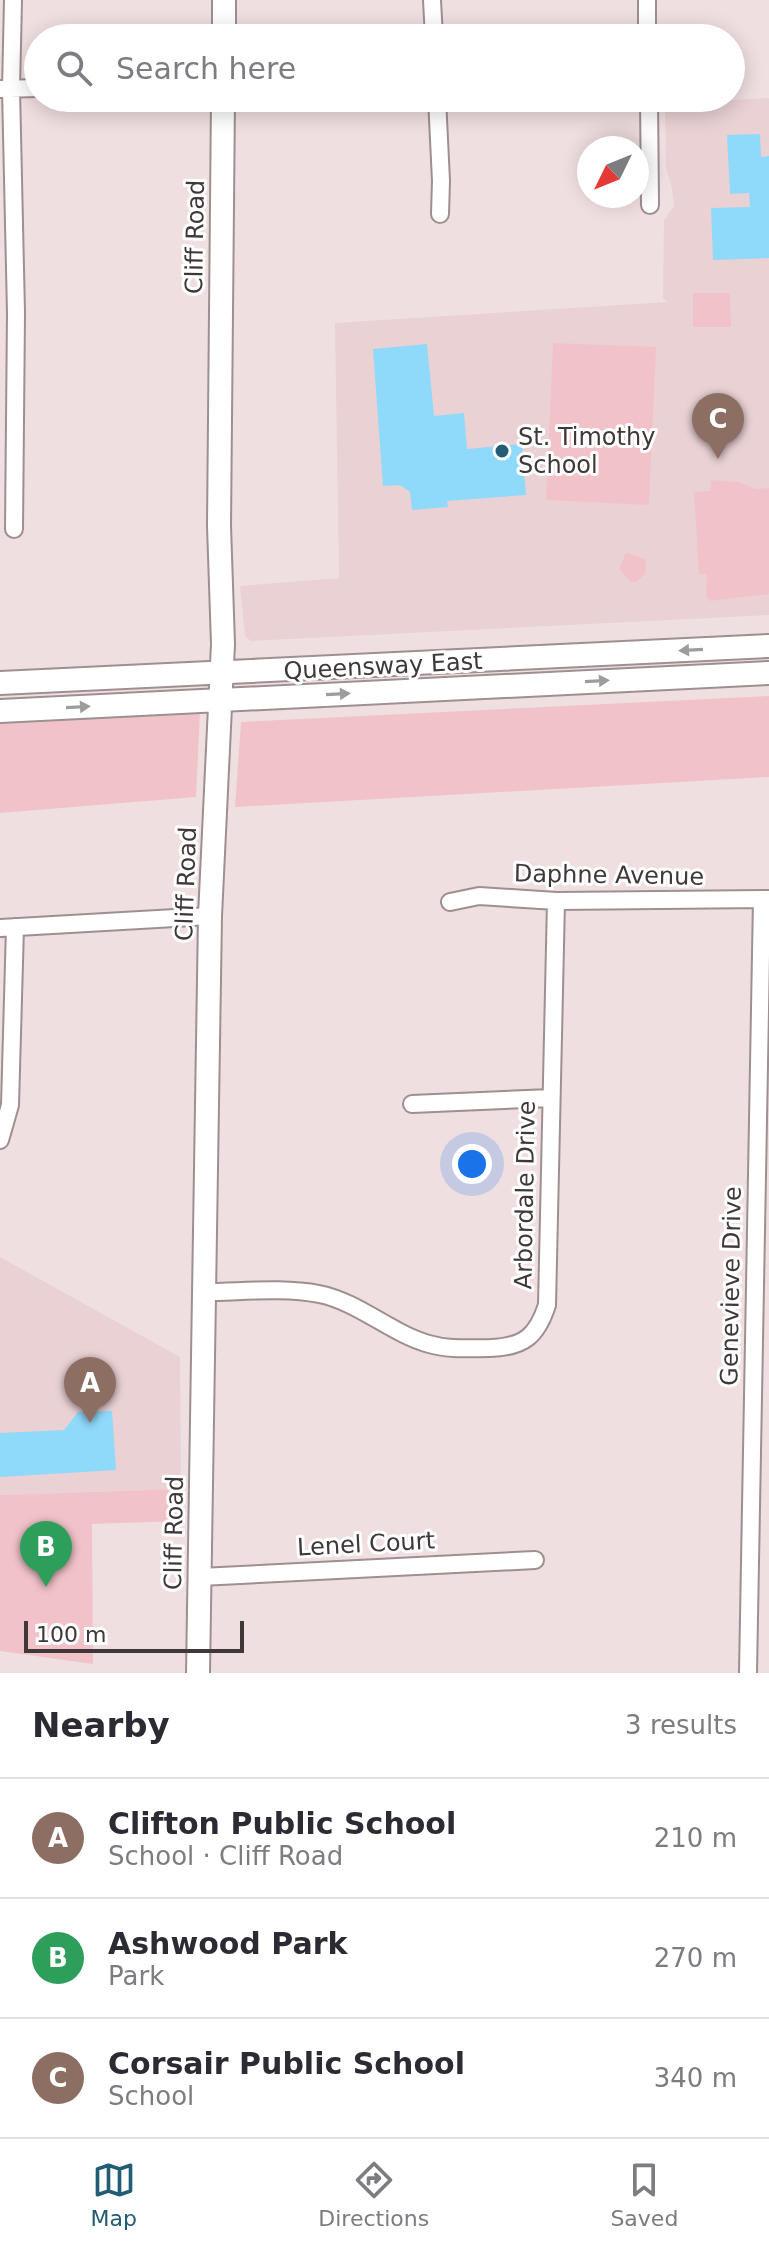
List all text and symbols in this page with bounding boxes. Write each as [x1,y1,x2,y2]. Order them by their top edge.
search box [24,24,745,112]
icon: search [52,46,96,90]
text: Search here [116,51,296,86]
north arrow [577,136,649,208]
street label: Cliff Road [180,180,210,294]
pin: C [692,393,744,459]
place label: St. Timothy School [518,423,655,479]
marker: St. Timothy School [493,442,511,460]
one-way arrow [678,643,703,656]
street label: Queensway East [283,647,483,685]
one-way arrow [585,675,610,688]
one-way arrow [326,688,351,701]
one-way arrow [66,700,91,713]
street label: Cliff Road [170,826,202,942]
street label: Daphne Avenue [514,859,704,891]
street label: Arbordale Drive [509,1100,541,1290]
your location [452,1144,492,1184]
street label: Genevieve Drive [715,1186,747,1386]
pin: A [64,1357,116,1423]
street label: Cliff Road [159,1476,189,1590]
pin: B [20,1521,72,1587]
street label: Lenel Court [296,1526,436,1562]
scale bar [24,1617,244,1653]
text: 100 m [36,1622,106,1647]
text: Nearby [32,1705,170,1745]
text: 3 results [625,1710,737,1740]
text: Clifton Public School [108,1806,456,1841]
text: A [48,1823,68,1853]
text: 210 m [654,1823,737,1853]
text: School · Cliff Road [108,1841,343,1871]
text: Ashwood Park [108,1926,347,1961]
text: B [48,1943,68,1973]
text: 270 m [654,1943,737,1973]
text: Park [108,1961,164,1991]
text: Corsair Public School [108,2046,465,2081]
text: C [48,2063,68,2093]
text: 340 m [654,2063,737,2093]
text: School [108,2081,194,2111]
tab: Map [91,2158,137,2231]
tab: Directions [318,2158,429,2231]
tab: Saved [610,2158,678,2231]

